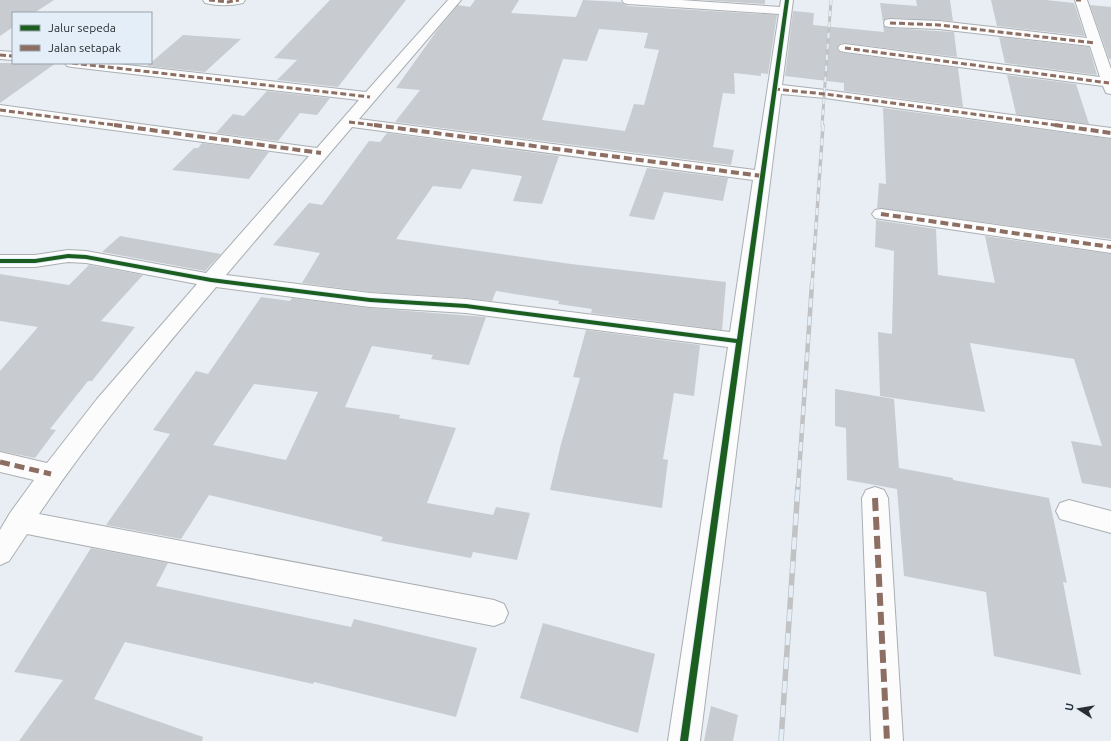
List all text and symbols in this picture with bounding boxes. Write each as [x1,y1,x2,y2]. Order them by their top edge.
legend [12,12,152,64]
text: Jalur sepeda [48,21,116,34]
text: Jalan setapak [48,41,121,54]
north arrow [1059,689,1099,729]
text: U [1063,702,1076,712]

